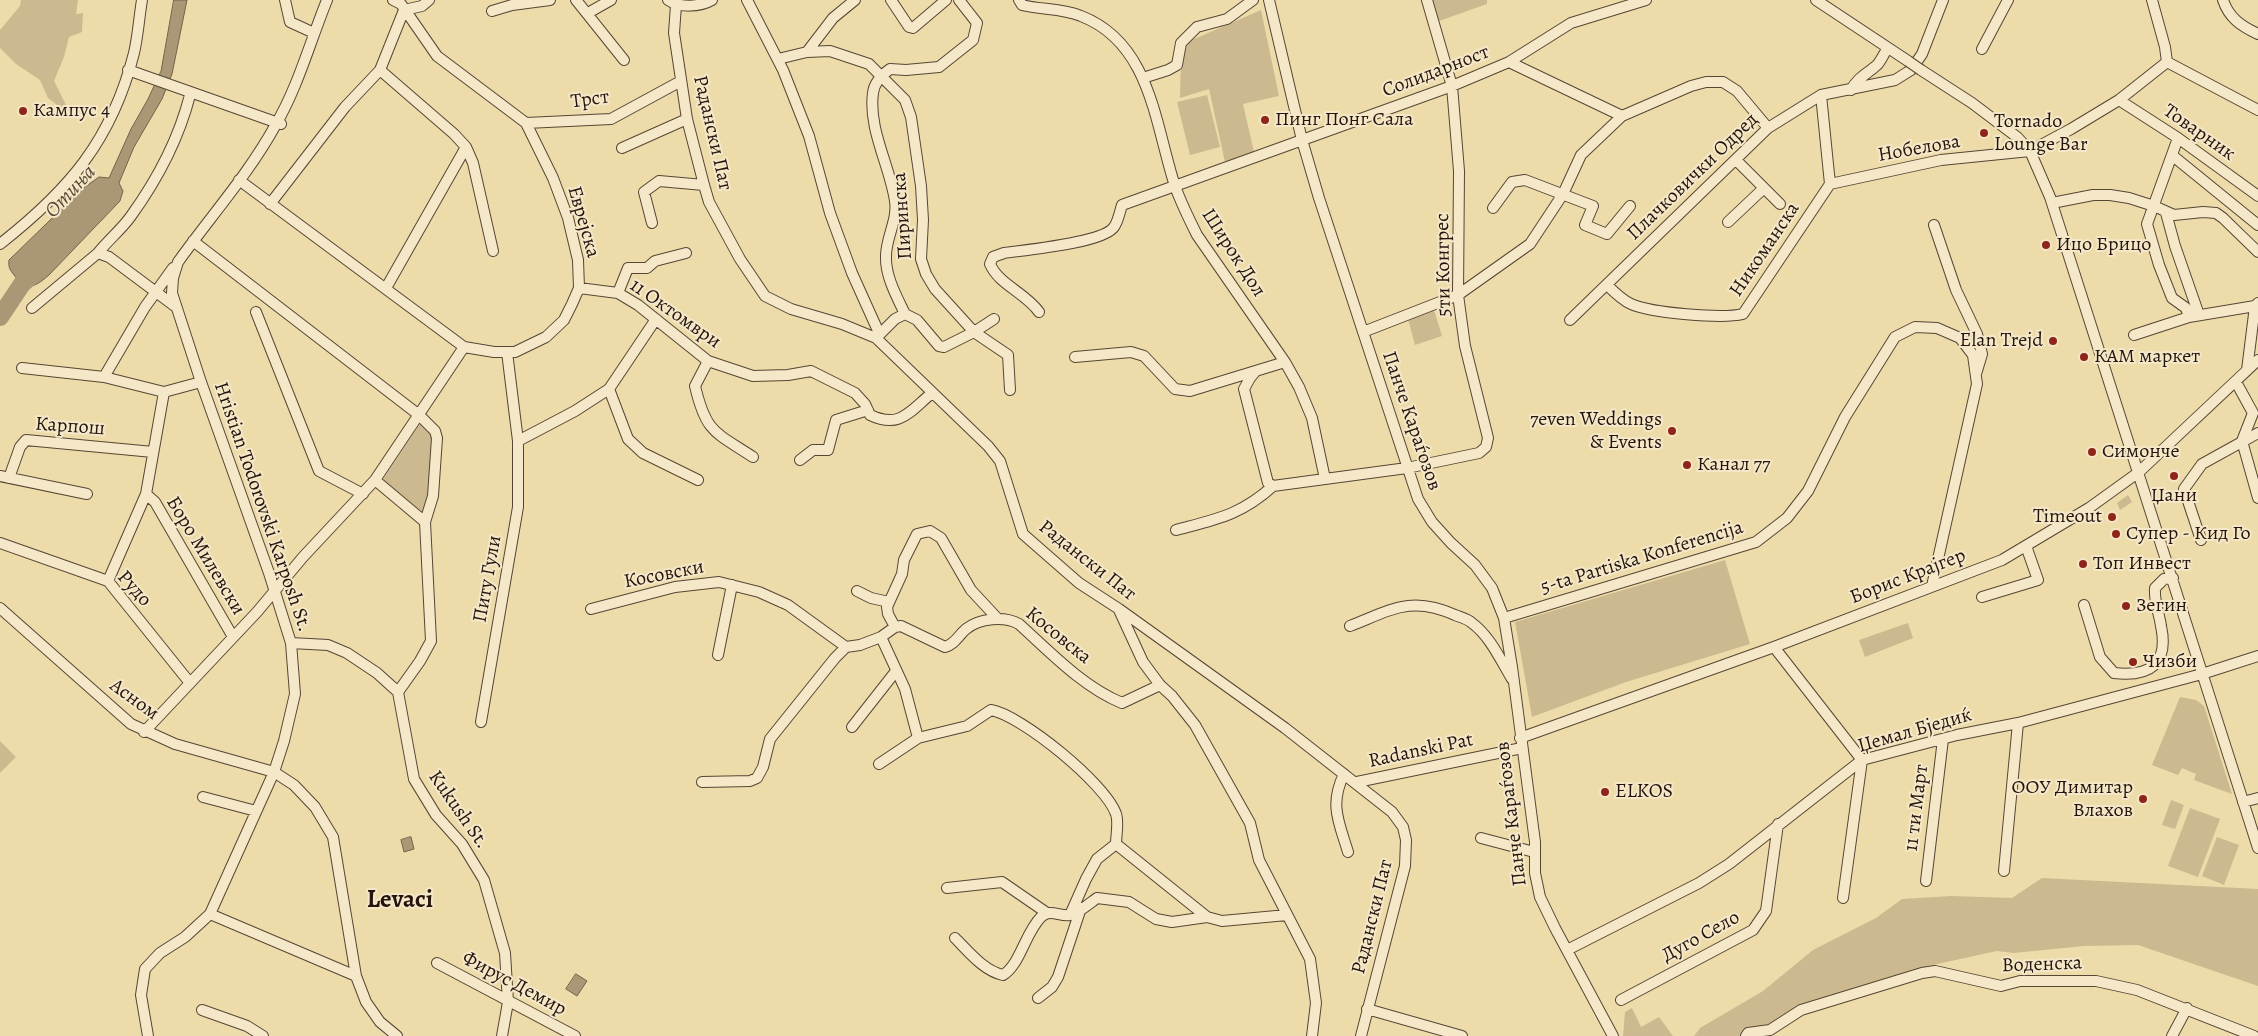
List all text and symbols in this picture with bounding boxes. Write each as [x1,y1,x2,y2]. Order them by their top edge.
street label: Солидарност [1379,41,1493,103]
street label: Радански Пат [687,73,737,193]
street label: Трст [569,85,611,115]
place label: Кампус 4 [33,99,110,123]
street label: Товарник [2158,99,2240,167]
marker: Кампус 4 [17,105,29,117]
place label: Пинг Понг Сала [1275,108,1413,132]
street label: Плачковички Одред [1622,108,1764,246]
place label: Tornado Lounge Bar [1994,110,2088,157]
marker: Пинг Понг Сала [1259,114,1271,126]
marker: Tornado Lounge Bar [1978,127,1990,139]
street label: Нобелова [1876,130,1962,168]
water label: Отиња [40,160,102,224]
street label: Пиринска [888,172,918,260]
street label: Еврејска [561,184,605,260]
street label: Никоманска [1725,198,1805,302]
street label: Широк Дол [1196,204,1270,302]
street label: 5ти Конгрес [1431,213,1457,317]
place label: Ицо Брицо [2056,233,2151,257]
marker: Ицо Брицо [2040,239,2052,251]
street label: 11 Октомври [625,274,725,354]
place label: Elan Trejd [1960,329,2043,353]
marker: Elan Trejd [2047,335,2059,347]
place label: КАМ маркет [2094,345,2200,369]
street label: Панче Караѓозов [1376,348,1446,494]
marker: КАМ маркет [2078,351,2090,363]
street label: Hristian Todorovski Karposh St. [208,379,316,635]
place label: 7even Weddings & Events [1530,408,1662,455]
street label: Карпош [34,413,106,441]
marker: 7even Weddings & Events [1666,425,1678,437]
place label: Симонче [2102,440,2180,464]
marker: Симонче [2086,446,2098,458]
place label: Канал 77 [1697,453,1770,477]
marker: Канал 77 [1681,459,1693,471]
marker: Џани [2168,470,2180,482]
place label: Џани [2151,484,2197,508]
street label: Боро Милевски [160,492,250,620]
place label: Timeout [2033,505,2102,529]
marker: Timeout [2106,511,2118,523]
street label: Радански Пат [1033,515,1141,607]
street label: 5-ta Partiska Konferencija [1538,516,1746,600]
place label: Супер - Кид Го [2126,522,2251,546]
marker: Супер - Кид Го [2110,528,2122,540]
street label: Питу Гули [469,533,507,625]
street label: Борис Крајгер [1847,544,1969,610]
place label: Топ Инвест [2093,552,2191,576]
street label: Косовски [622,555,706,595]
marker: Топ Инвест [2077,558,2089,570]
street label: Рудо [112,566,156,612]
place label: Зегин [2136,594,2187,618]
marker: Зегин [2120,600,2132,612]
street label: Косовска [1020,602,1096,670]
place label: Чизби [2143,650,2197,674]
marker: Чизби [2127,656,2139,668]
street label: Асном [105,674,163,726]
street label: Џемал Бједиќ [1855,703,1975,759]
street label: Radanski Pat [1367,728,1475,774]
street label: Панче Караѓозов [1491,740,1533,888]
street label: 11 ти Март [1900,763,1934,853]
street label: Kukush St. [422,766,494,854]
place label: ООУ Димитар Влахов [2012,776,2133,823]
place label: ELKOS [1615,780,1673,804]
marker: ELKOS [1599,786,1611,798]
marker: ООУ Димитар Влахов [2137,793,2149,805]
street label: Радански Пат [1347,857,1399,977]
district label: Levaci [367,886,433,916]
street label: Дуго Село [1658,906,1744,968]
street label: Фирус Демир [458,946,570,1022]
street label: Воденска [2001,952,2083,978]

